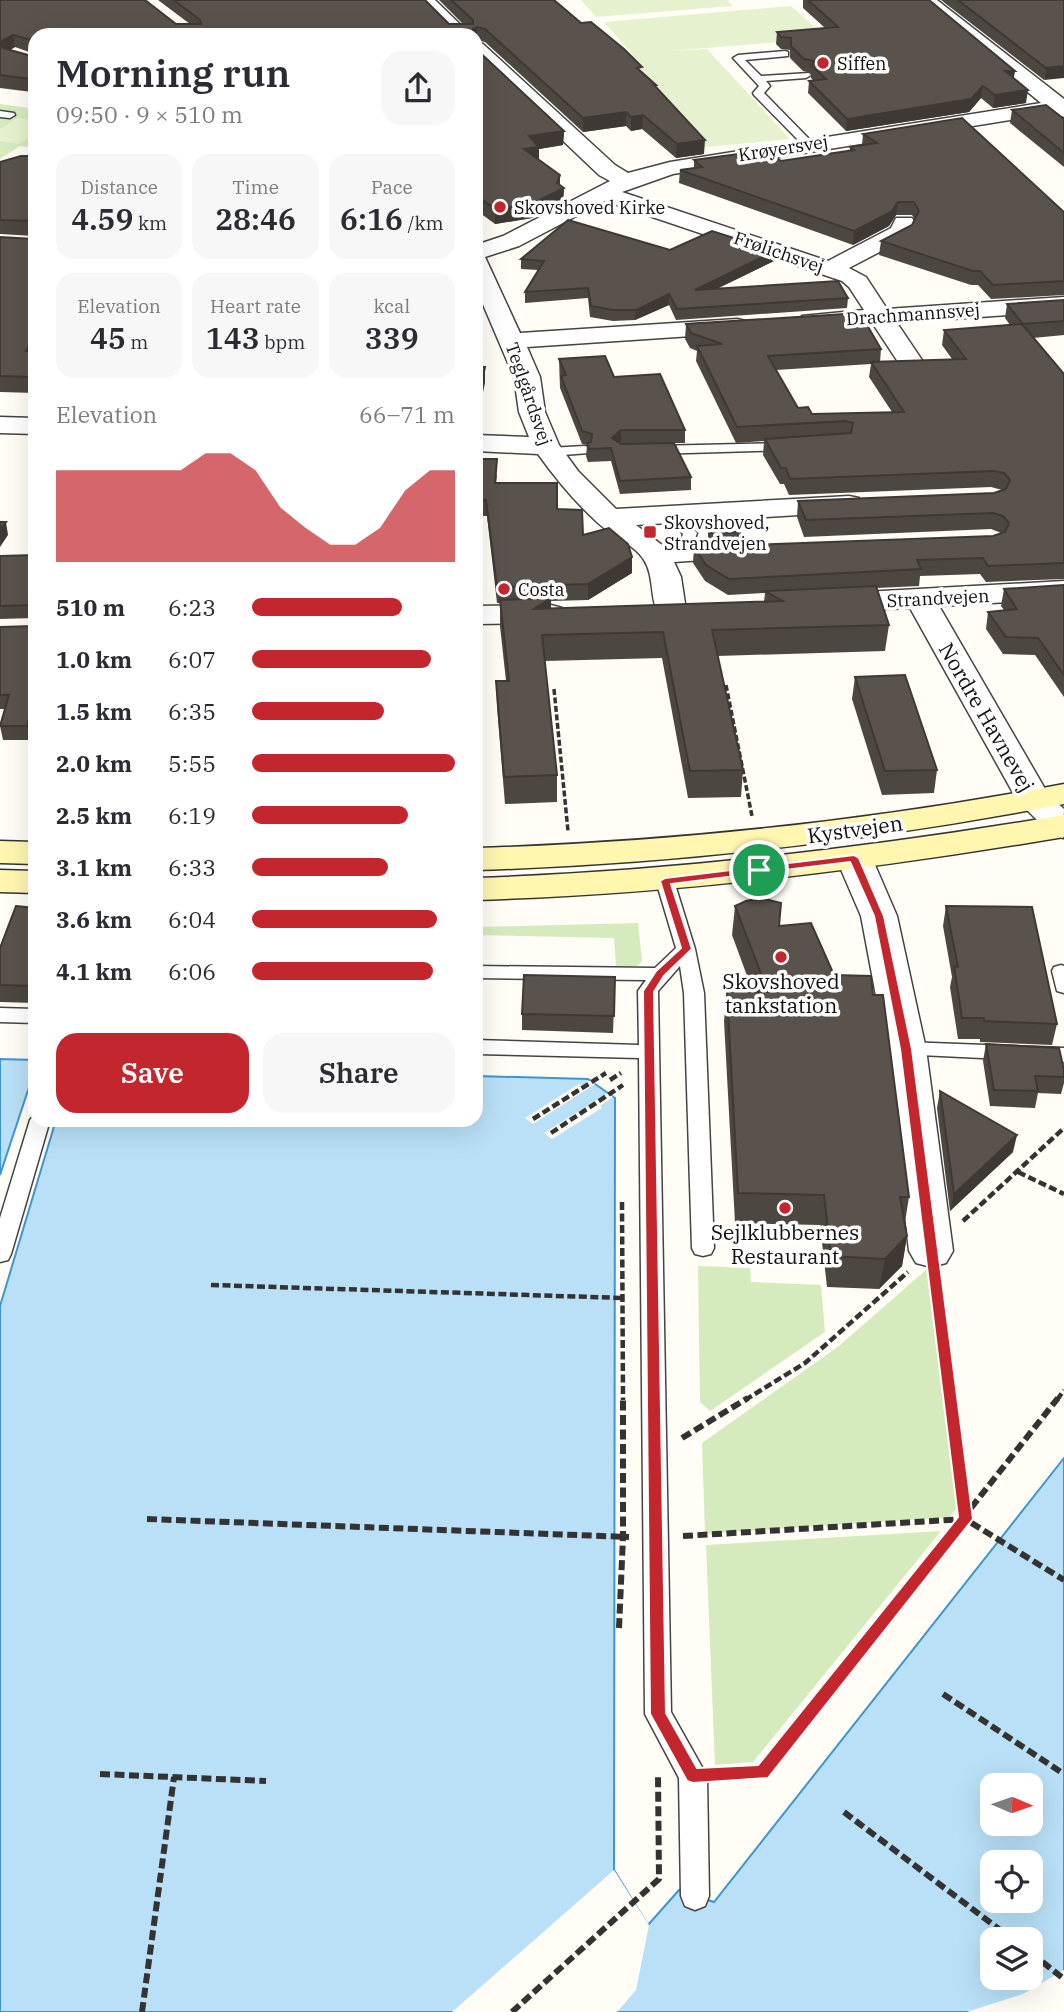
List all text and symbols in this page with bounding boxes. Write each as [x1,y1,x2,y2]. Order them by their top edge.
text: Morning run [56,48,290,97]
button: share [381,51,455,125]
place label: Siffen [837,52,887,75]
marker: Siffen [815,55,831,71]
text: 09:50 · 9 × 510 m [56,99,243,129]
street label: Krøyersvej [736,130,830,166]
text: Distance [80,175,158,199]
text: Time [232,175,279,199]
text: Pace [371,175,413,199]
place label: Skovshoved Kirke [514,196,665,219]
text: 4.59 [71,199,134,238]
text: 28:46 [215,199,296,238]
text: 6:16 [340,199,403,238]
marker: Skovshoved Kirke [492,199,508,215]
text: km [134,211,167,235]
text: /km [403,211,444,235]
street label: Frølichsvej [731,226,827,278]
text: Elevation [77,294,161,318]
text: Heart rate [210,294,301,318]
text: kcal [374,294,410,318]
street label: Drachmannsvej [845,298,981,330]
text: 45 [90,318,126,357]
text: 143 [206,318,260,357]
text: 339 [365,318,419,357]
text: m [126,330,148,354]
text: bpm [260,330,305,354]
street label: Teglgårdsvej [501,339,557,449]
text: Elevation [56,399,157,429]
text: 66–71 m [359,399,455,429]
place label: Skovshoved, Strandvejen [664,511,770,555]
marker: Skovshoved, Strandvejen [642,524,658,540]
place label: Costa [518,578,565,601]
marker: Costa [496,581,512,597]
street label: Strandvejen [886,584,990,612]
text: 510 m [56,592,125,622]
text: 6:23 [168,592,216,622]
street label: Nordre Havnevej [933,637,1041,797]
text: 1.0 km [56,644,132,674]
text: 6:07 [168,644,216,674]
text: 1.5 km [56,696,132,726]
text: 6:35 [168,696,216,726]
text: 2.0 km [56,748,132,778]
text: 5:55 [168,748,216,778]
text: 2.5 km [56,800,132,830]
text: 6:19 [168,800,216,830]
street label: Kystvejen [805,808,905,850]
pin [729,840,789,900]
icon: arrive [740,851,778,889]
text: 3.1 km [56,852,132,882]
text: 6:33 [168,852,216,882]
text: 3.6 km [56,904,132,934]
text: 6:04 [168,904,216,934]
marker: Skovshoved tankstation [773,949,789,965]
text: 4.1 km [56,956,132,986]
text: 6:06 [168,956,216,986]
place label: Skovshoved tankstation [722,967,840,1019]
button: Save [56,1033,249,1113]
button: Share [263,1033,455,1113]
marker: Sejlklubbernes Restaurant [777,1200,793,1216]
place label: Sejlklubbernes Restaurant [711,1218,859,1270]
north arrow [980,1773,1043,1836]
map controls [980,1773,1043,1990]
button: locate [980,1850,1043,1913]
button: layers [980,1927,1043,1990]

